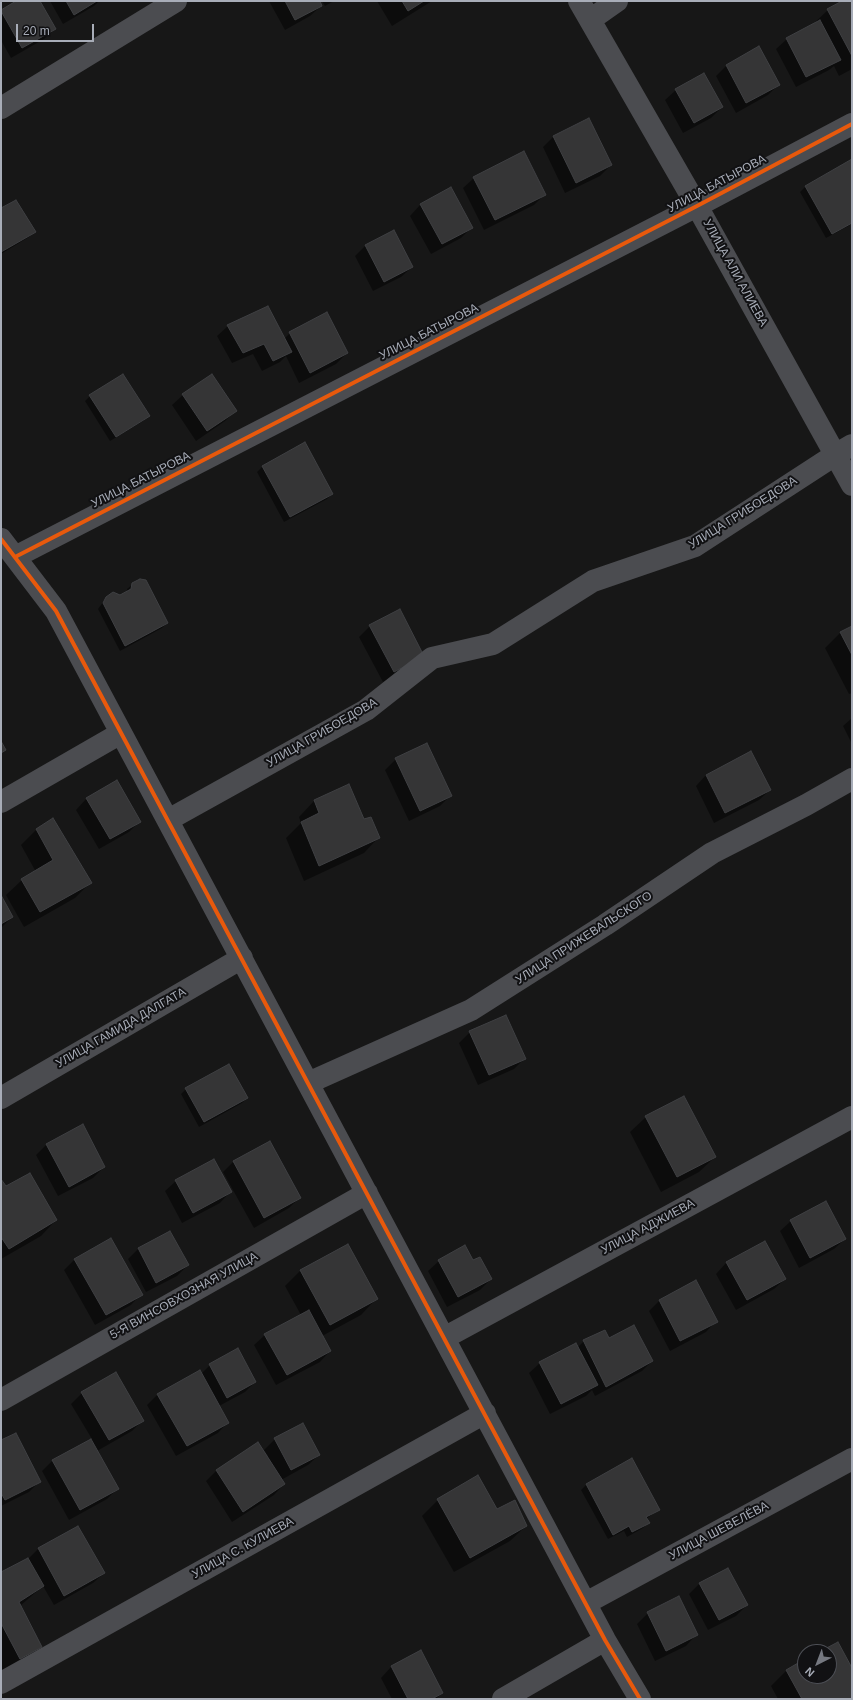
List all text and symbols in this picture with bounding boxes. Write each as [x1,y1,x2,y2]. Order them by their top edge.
scale bar [18,16,96,42]
text: 20 m [23,24,50,38]
street label: УЛИЦА БАТЫРОВА [665,152,769,216]
street label: УЛИЦА АЛИ АЛИЕВА [700,217,770,329]
street label: УЛИЦА БАТЫРОВА [377,301,481,363]
street label: УЛИЦА БАТЫРОВА [89,449,193,511]
street label: УЛИЦА ГРИБОЕДОВА [686,474,800,552]
street label: УЛИЦА ГРИБОЕДОВА [264,695,380,771]
street label: УЛИЦА ПРИЖЕВАЛЬСКОГО [513,888,655,988]
street label: УЛИЦА ГАМИДА ДАЛГАТА [53,985,189,1071]
street label: УЛИЦА АДЖИЕВА [599,1196,697,1258]
street label: 5-Я ВИНСОВХОЗНАЯ УЛИЦА [108,1249,260,1343]
street label: УЛИЦА ШЕВЕЛЁВА [667,1499,771,1563]
street label: УЛИЦА С. КУЛИЕВА [190,1514,296,1582]
north arrow [797,1644,837,1684]
text: N [803,1665,817,1679]

